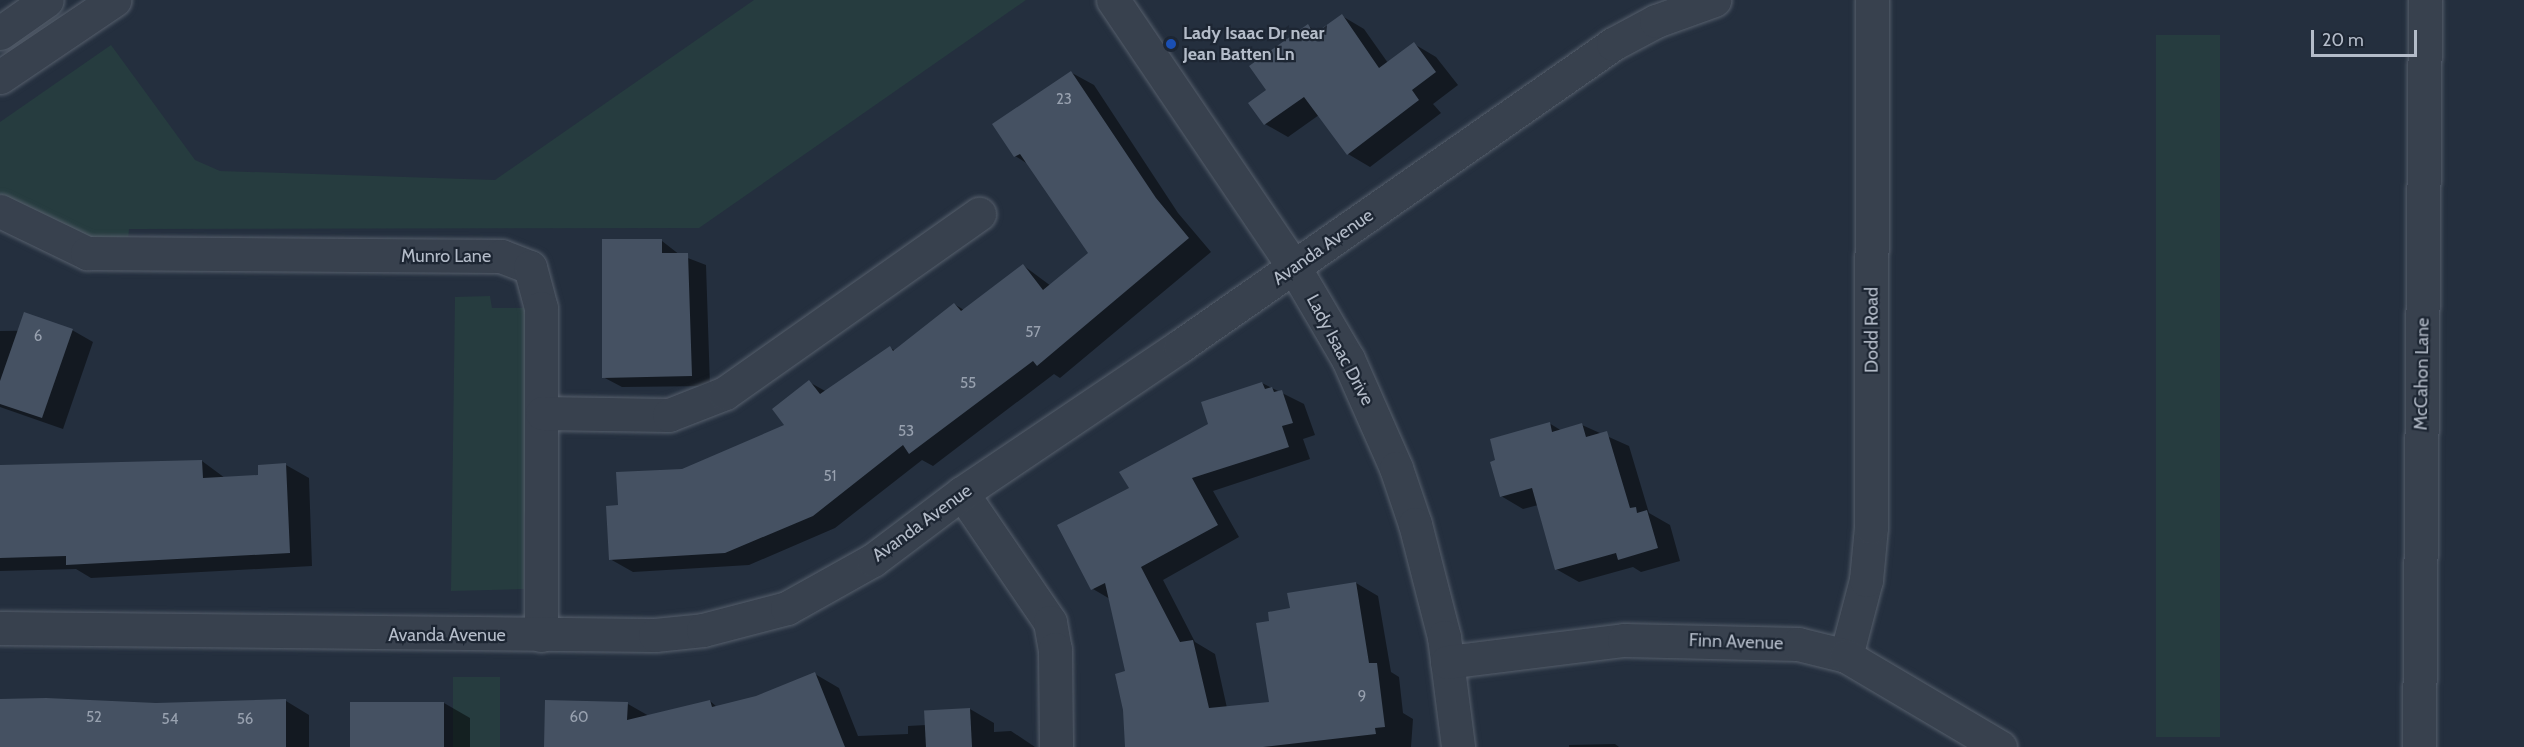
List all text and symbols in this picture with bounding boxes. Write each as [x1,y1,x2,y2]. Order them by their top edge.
scale bar [2314,18,2420,56]
place label: Lady Isaac Dr near Jean Batten Ln [1183,23,1325,66]
text: 20 m [2322,29,2364,51]
marker: Lady Isaac Dr near Jean Batten Ln [1164,37,1178,51]
house number: 23 [1056,91,1072,109]
street label: Avanda Avenue [1269,204,1377,290]
street label: Munro Lane [401,245,491,267]
street label: Dodd Road [1861,287,1883,373]
street label: Lady Isaac Drive [1302,291,1378,409]
street label: McCahon Lane [2410,317,2434,431]
house number: 57 [1025,324,1041,342]
house number: 6 [34,328,42,346]
house number: 55 [960,375,976,393]
house number: 53 [898,423,914,441]
house number: 51 [823,468,837,486]
street label: Avanda Avenue [868,480,976,566]
street label: Avanda Avenue [388,624,506,646]
street label: Finn Avenue [1688,630,1784,654]
house number: 9 [1358,688,1366,706]
house number: 52 [86,709,102,727]
house number: 60 [570,709,588,727]
house number: 54 [162,711,178,729]
house number: 56 [237,711,253,729]

